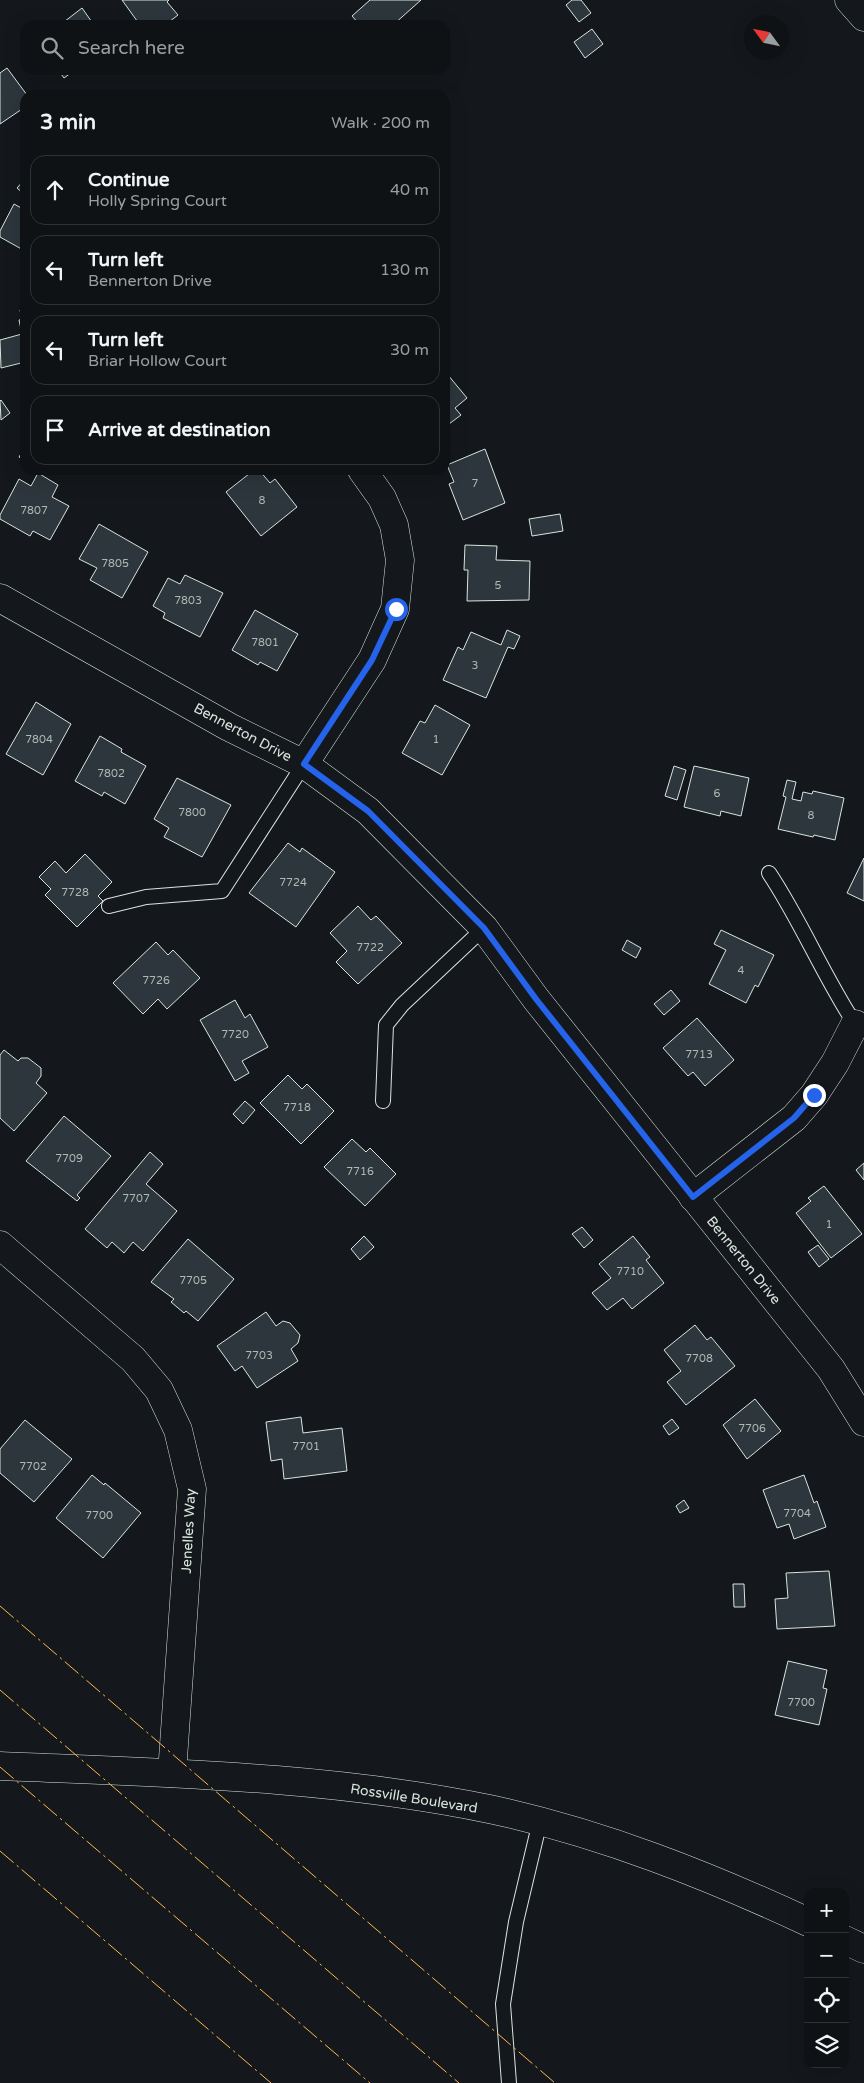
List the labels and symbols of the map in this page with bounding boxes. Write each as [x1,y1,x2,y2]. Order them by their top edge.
north arrow [744,15,789,60]
house number: 7 [472,477,479,490]
house number: 8 [259,494,266,507]
house number: 7807 [20,504,48,517]
house number: 7805 [101,557,129,570]
house number: 5 [495,579,502,592]
house number: 7803 [174,594,202,607]
route start [385,598,408,621]
house number: 7801 [251,636,279,649]
house number: 3 [472,659,479,672]
street label: Bennerton Drive [191,700,295,765]
house number: 7804 [25,733,53,746]
house number: 1 [433,733,439,746]
house number: 7802 [97,767,125,780]
house number: 6 [714,787,721,800]
house number: 7800 [178,806,206,819]
house number: 8 [808,809,815,822]
house number: 7724 [279,876,307,889]
house number: 7728 [61,886,89,899]
house number: 7722 [356,941,384,954]
house number: 4 [738,964,745,977]
house number: 7726 [142,974,170,987]
house number: 7720 [221,1028,249,1041]
house number: 7713 [685,1048,713,1061]
route end [803,1084,826,1107]
house number: 7718 [283,1101,311,1114]
house number: 7709 [55,1152,83,1165]
house number: 7716 [346,1165,374,1178]
house number: 7707 [122,1192,150,1205]
street label: Bennerton Drive [703,1213,784,1308]
house number: 1 [826,1218,832,1231]
house number: 7710 [616,1265,644,1278]
house number: 7705 [179,1274,207,1287]
house number: 7703 [245,1349,273,1362]
house number: 7708 [685,1352,713,1365]
house number: 7706 [738,1422,766,1435]
house number: 7701 [292,1440,320,1453]
house number: 7702 [19,1460,47,1473]
street label: Jenelles Way [178,1488,199,1574]
house number: 7704 [783,1507,811,1520]
house number: 7700 [85,1509,113,1522]
house number: 7700 [787,1696,815,1709]
street label: Rossville Boulevard [349,1780,479,1817]

